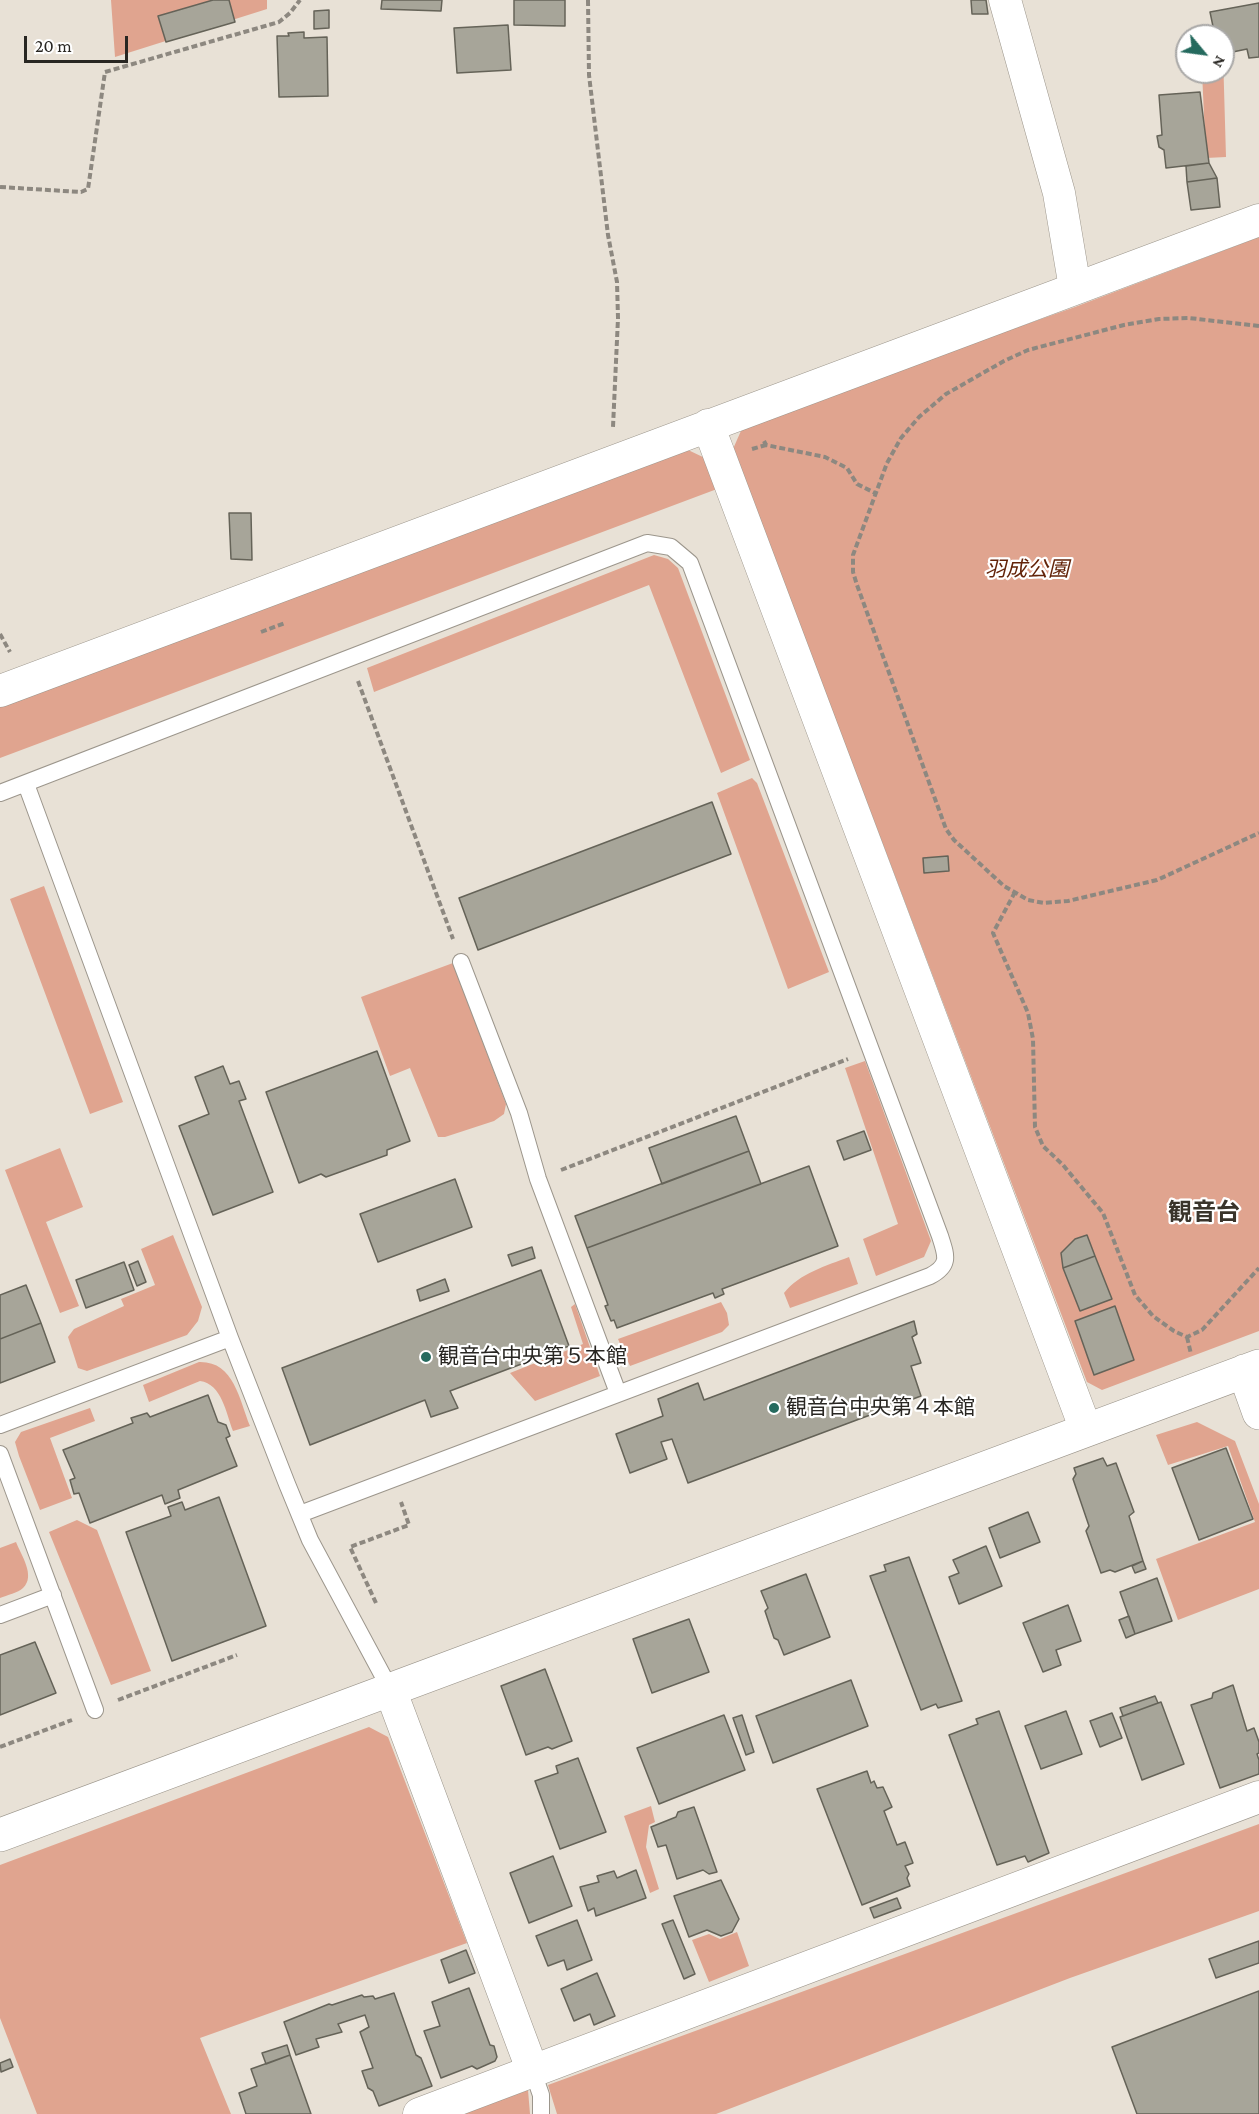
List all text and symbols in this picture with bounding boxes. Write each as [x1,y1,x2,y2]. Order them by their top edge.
scale bar [27,24,130,62]
north arrow [1175,24,1235,84]
text: 20 m [35,36,72,56]
text: N [1209,53,1230,71]
park label: 羽成公園 [985,557,1069,583]
district label: 観音台 [1168,1199,1240,1227]
place label: 観音台中央第５本館 [438,1344,627,1370]
marker: 観音台中央第５本館 [419,1350,433,1364]
place label: 観音台中央第４本館 [786,1395,975,1421]
marker: 観音台中央第４本館 [767,1401,781,1415]

